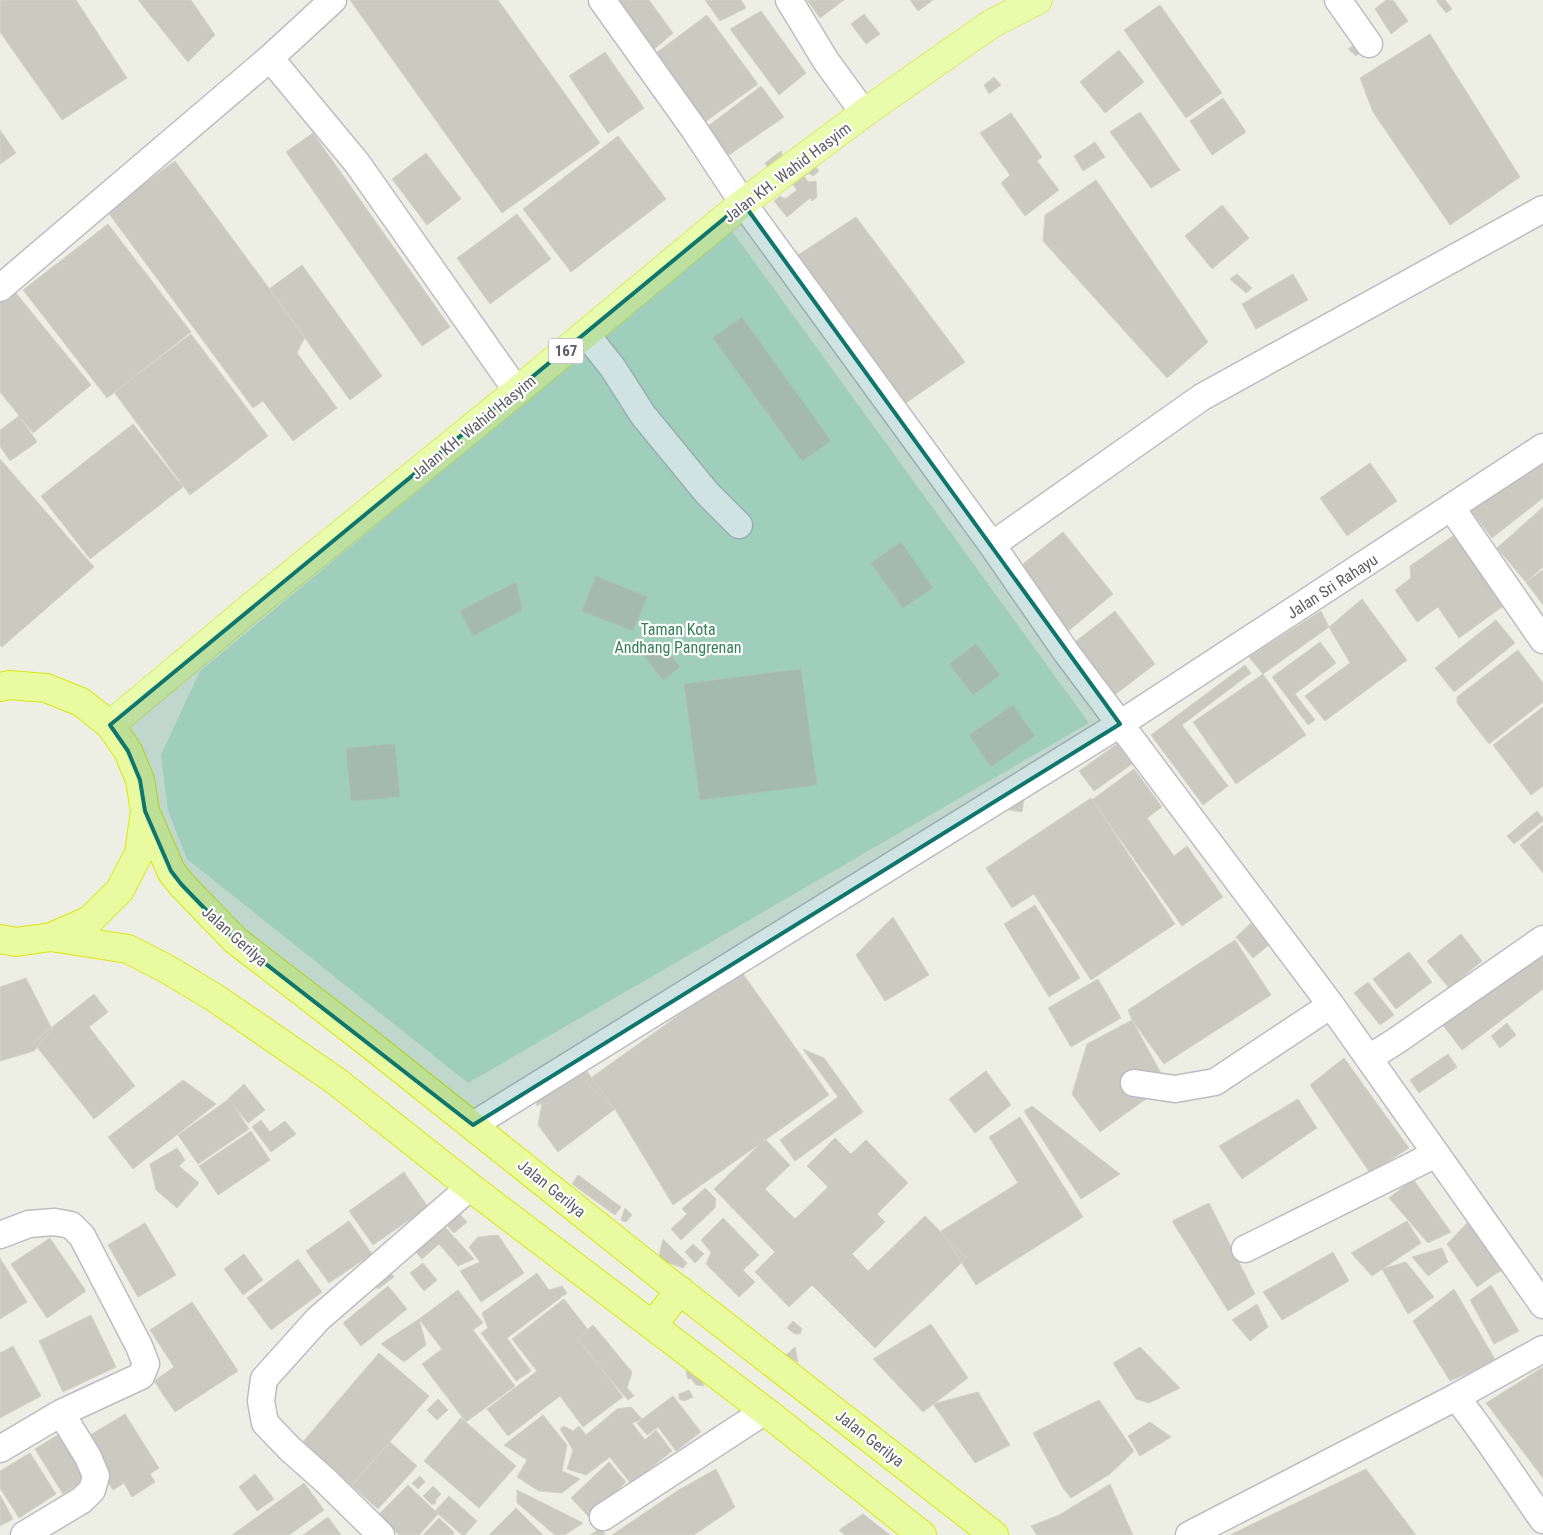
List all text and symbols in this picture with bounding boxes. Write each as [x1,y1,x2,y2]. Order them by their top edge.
street label: Jalan KH. Wahid Hasyim [720,118,855,226]
road number: 167 [548,338,584,364]
street label: Jalan KH. Wahid Hasyim [407,371,539,483]
street label: Jalan Sri Rahayu [1283,550,1381,623]
park label: Taman Kota Andhang Pangrenan [614,620,742,657]
street label: Jalan Gerilya [198,902,271,971]
street label: Jalan Gerilya [514,1155,589,1221]
street label: Jalan Gerilya [832,1406,908,1471]

